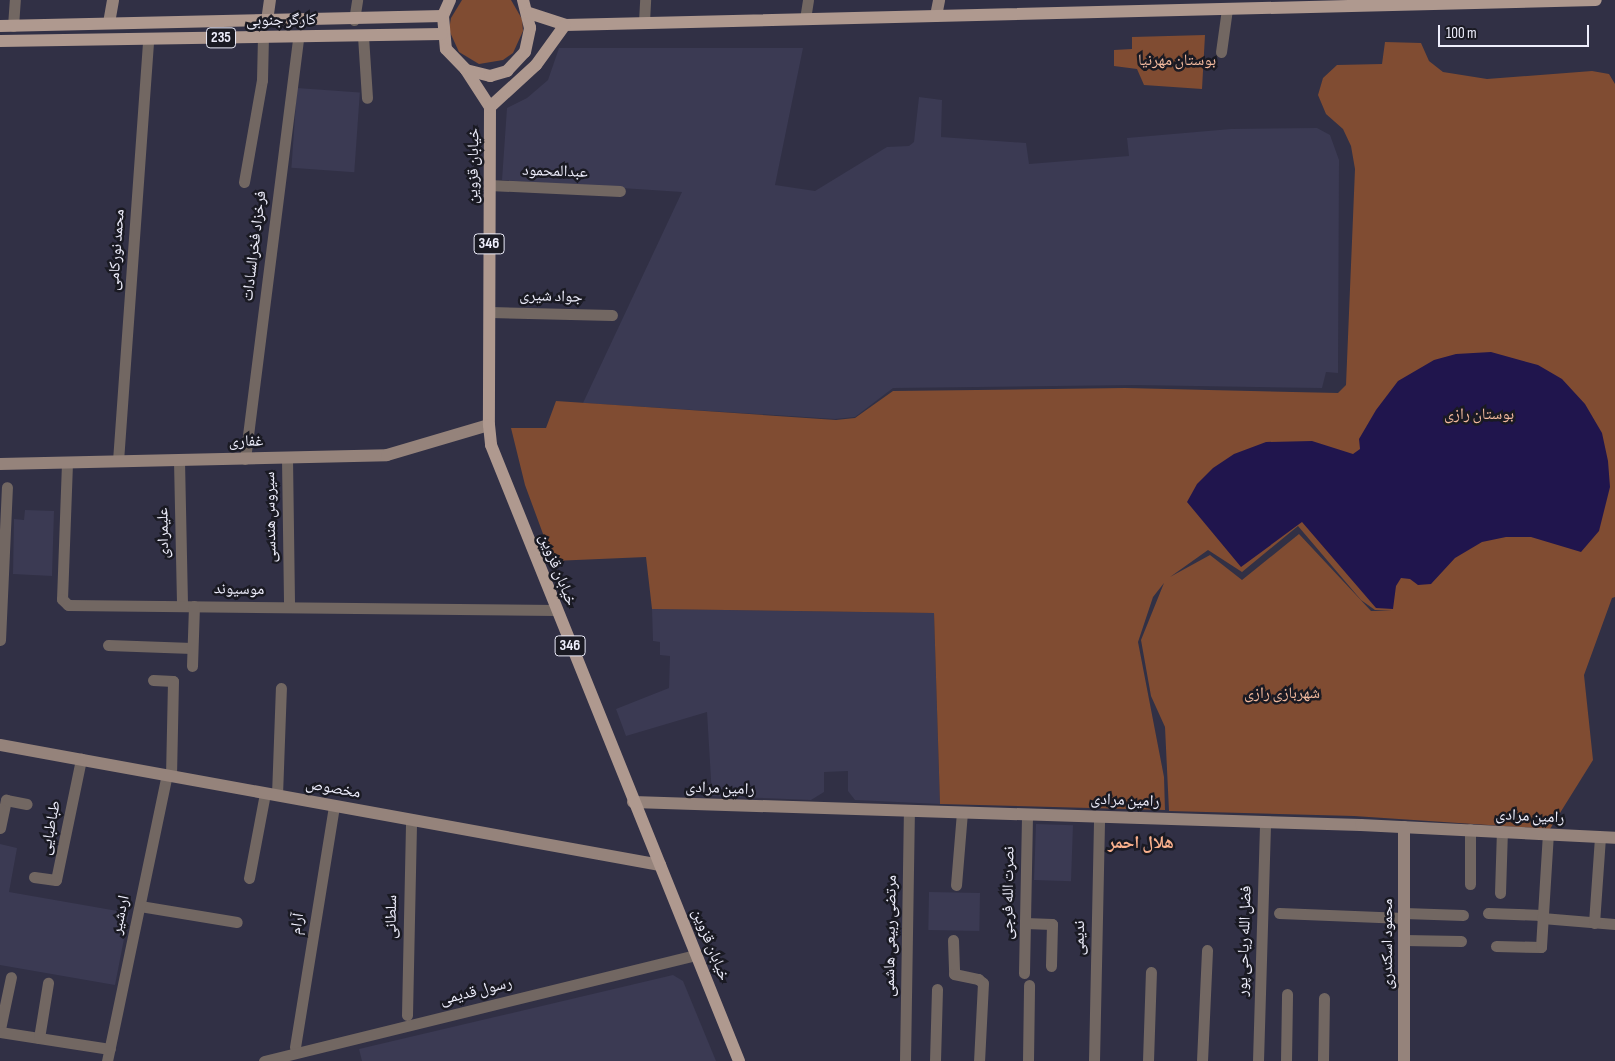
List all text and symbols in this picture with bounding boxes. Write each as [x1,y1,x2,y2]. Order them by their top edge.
street label: کارگر جنوبی [246,11,316,31]
scale bar [1440,15,1591,47]
text: 100 m [1446,24,1477,43]
road number: 235 [206,26,236,50]
park label: بوستان مهرنیا [1138,51,1216,71]
street label: خیابان قزوین [464,128,484,204]
street label: عبدالمحمود [522,161,588,183]
street label: فرخزاد فخرالسادات [239,190,271,302]
street label: محمد نورکامی [105,209,129,291]
road number: 346 [473,232,505,256]
street label: جواد شیری [519,286,583,308]
park label: بوستان رازی [1444,405,1514,425]
street label: غفاری [229,432,263,452]
street label: سیروس هندسی [261,471,281,563]
street label: علیمرادی [154,507,174,559]
street label: خیابان قزوین [534,531,580,609]
street label: موسیوند [214,580,264,600]
road number: 346 [554,634,586,658]
park label: شهربازی رازی [1244,684,1320,704]
street label: مخصوص [304,775,362,803]
street label: رامین مرادی [685,778,755,800]
street label: رامین مرادی [1090,790,1160,812]
street label: طباطبایی [36,799,66,857]
street label: رامین مرادی [1495,806,1565,828]
district label: هلال احمر [1108,832,1174,854]
street label: نصرت الله فرجی [999,846,1019,940]
street label: مرتضی ربیعی هاشمی [880,875,902,997]
street label: فضل الله ریاحی پور [1233,885,1257,997]
street label: اردشیر [108,894,134,936]
street label: سلطانی [382,895,402,939]
street label: محمود اسکندری [1378,898,1398,990]
street label: خیابان قزوین [687,906,733,984]
street label: آرام [287,912,309,936]
street label: ندیمی [1070,920,1090,956]
street label: رسول قدیمی [438,974,514,1010]

